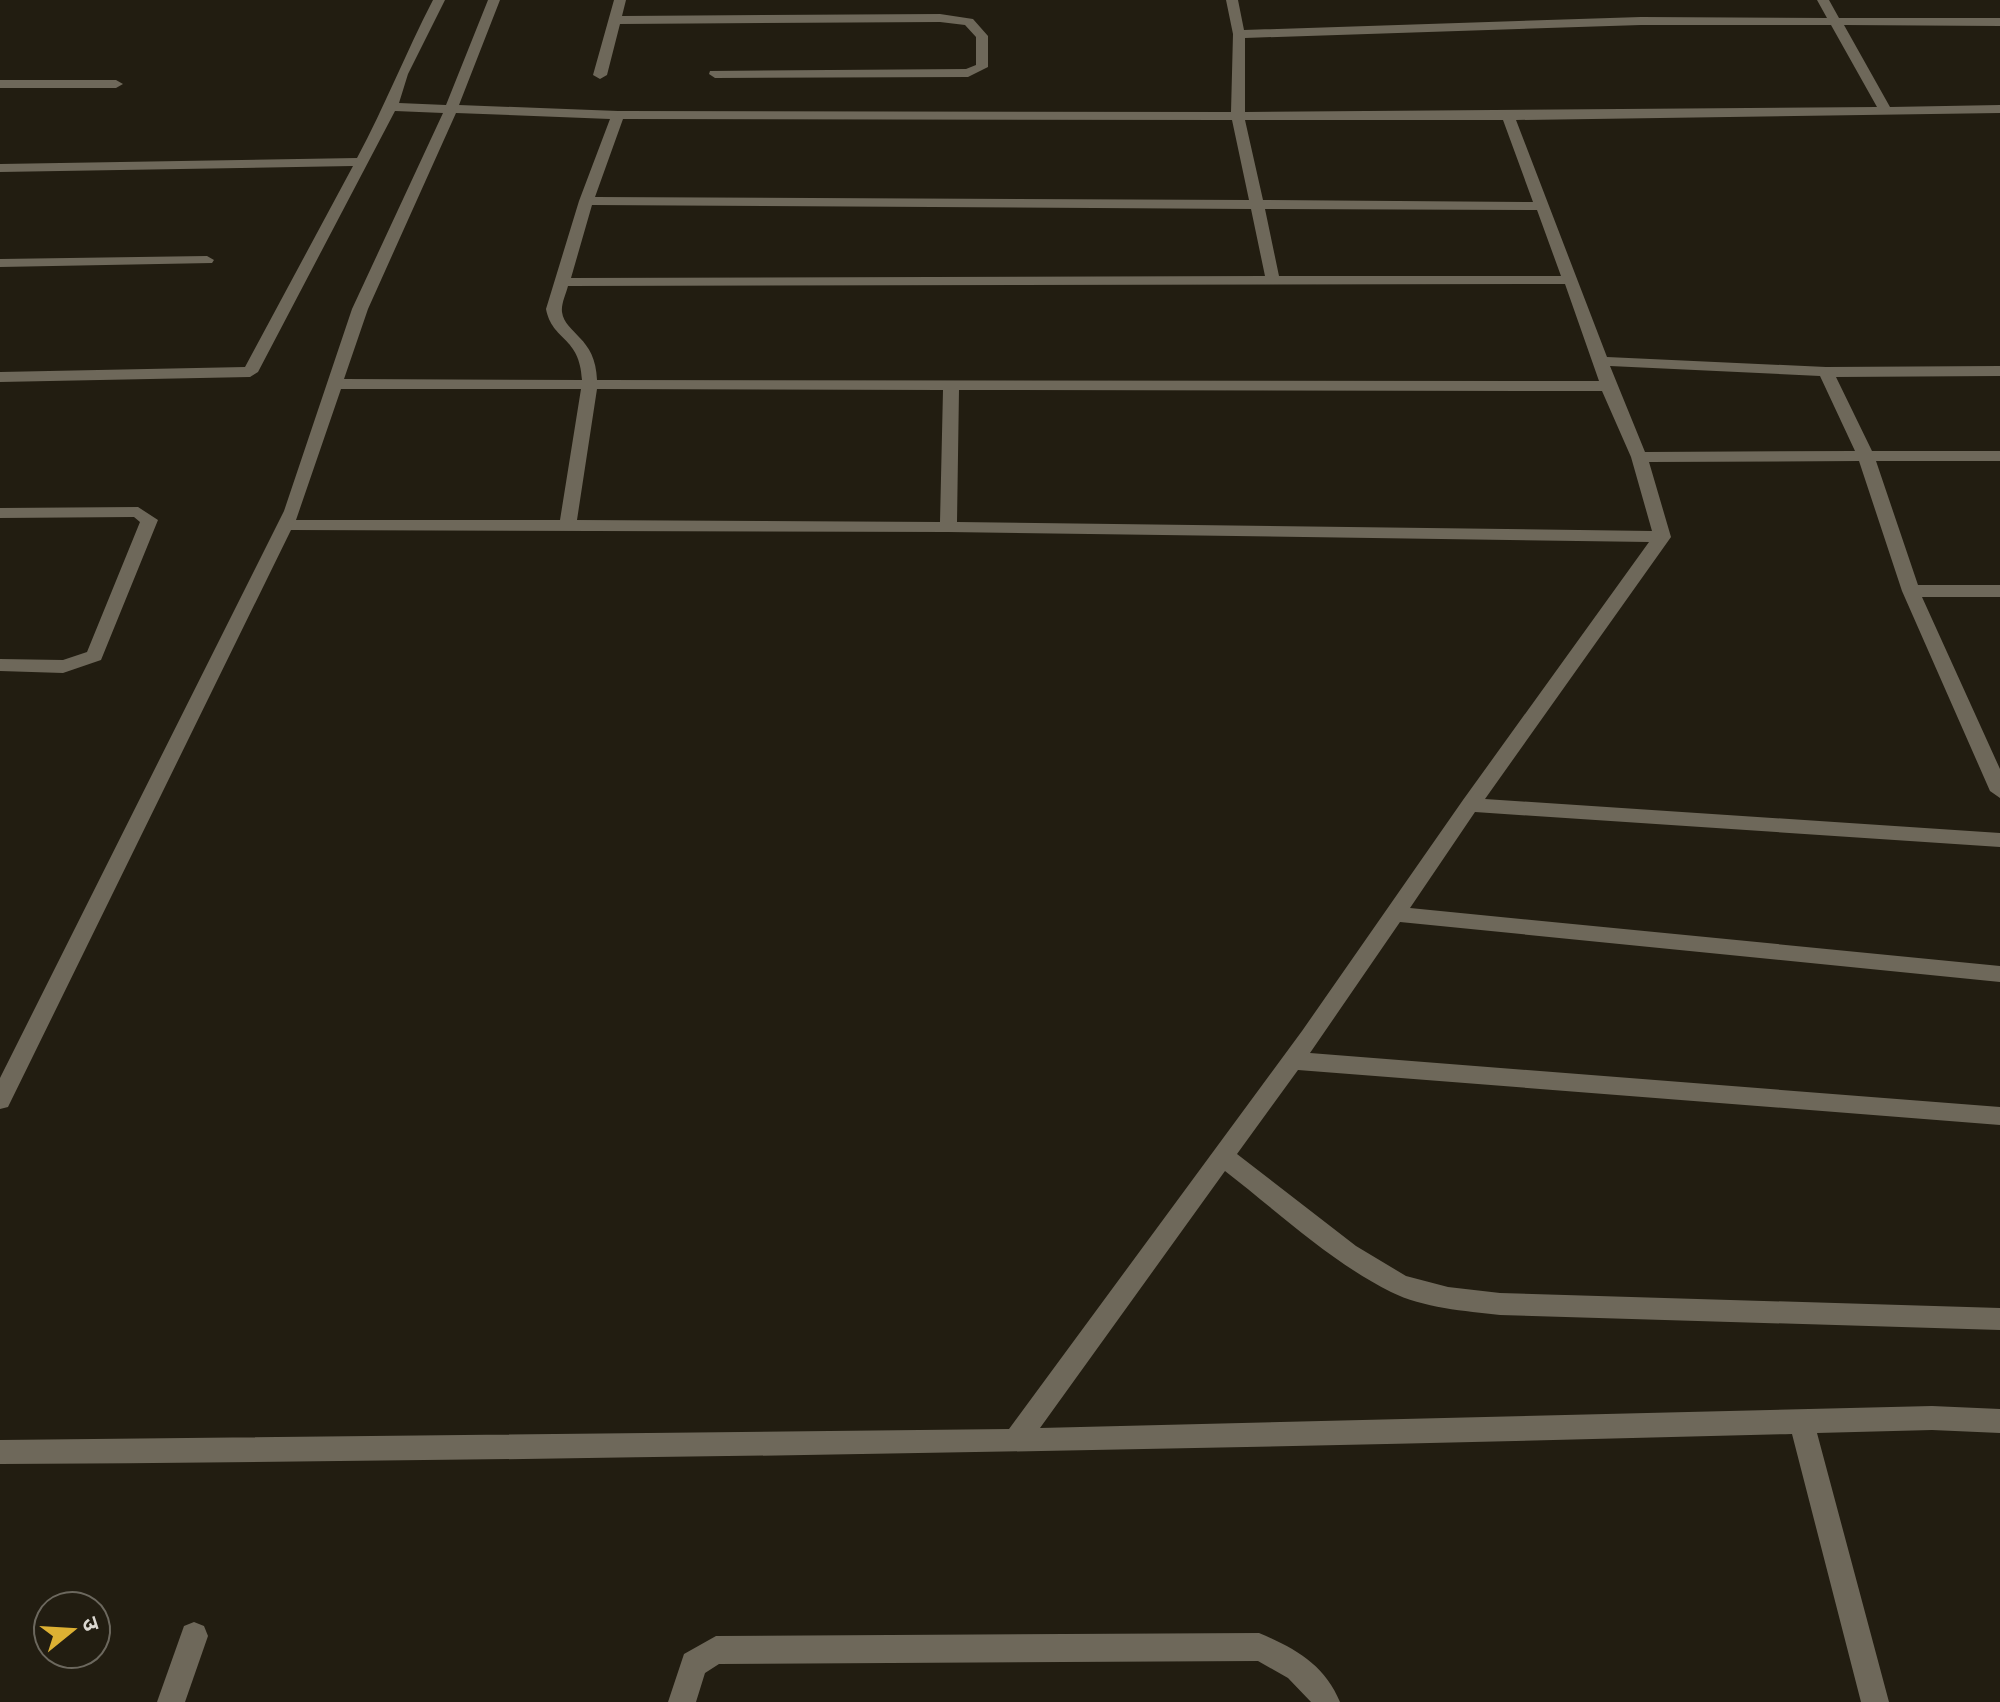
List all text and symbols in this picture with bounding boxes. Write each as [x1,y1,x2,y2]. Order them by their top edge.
north arrow [32,1590,112,1670]
text: उ [77,1614,105,1635]

